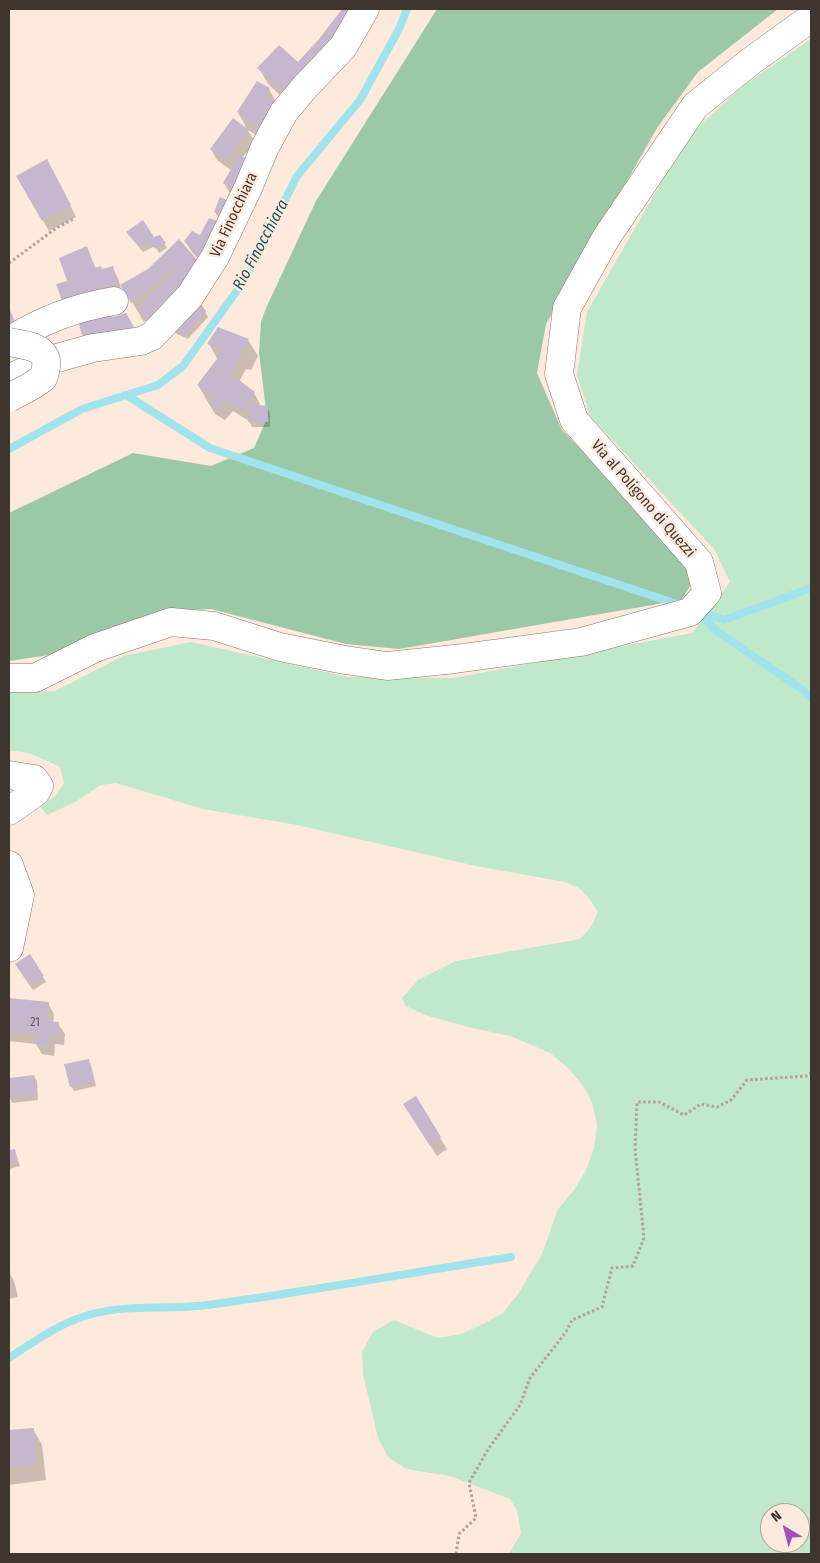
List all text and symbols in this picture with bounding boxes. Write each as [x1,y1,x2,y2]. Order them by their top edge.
street label: Via Finocchiara [206,170,262,260]
water label: Rio Finocchiara [229,197,293,293]
street label: Via al Poligono di Quezzi [587,437,699,561]
house number: 21 [30,1016,40,1030]
north arrow [760,1503,810,1553]
text: N [768,1507,785,1526]

